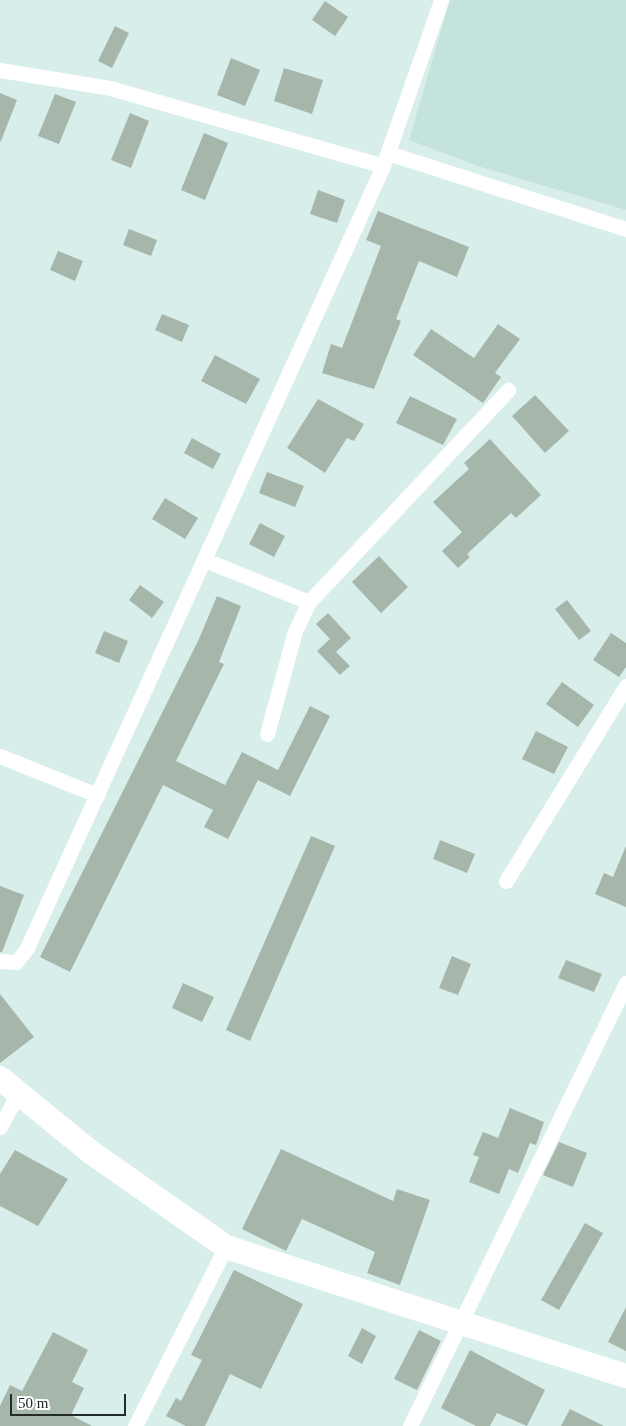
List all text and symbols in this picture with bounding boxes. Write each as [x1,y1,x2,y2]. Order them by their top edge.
scale bar [12,1384,129,1416]
text: 50 m [18,1395,48,1411]

